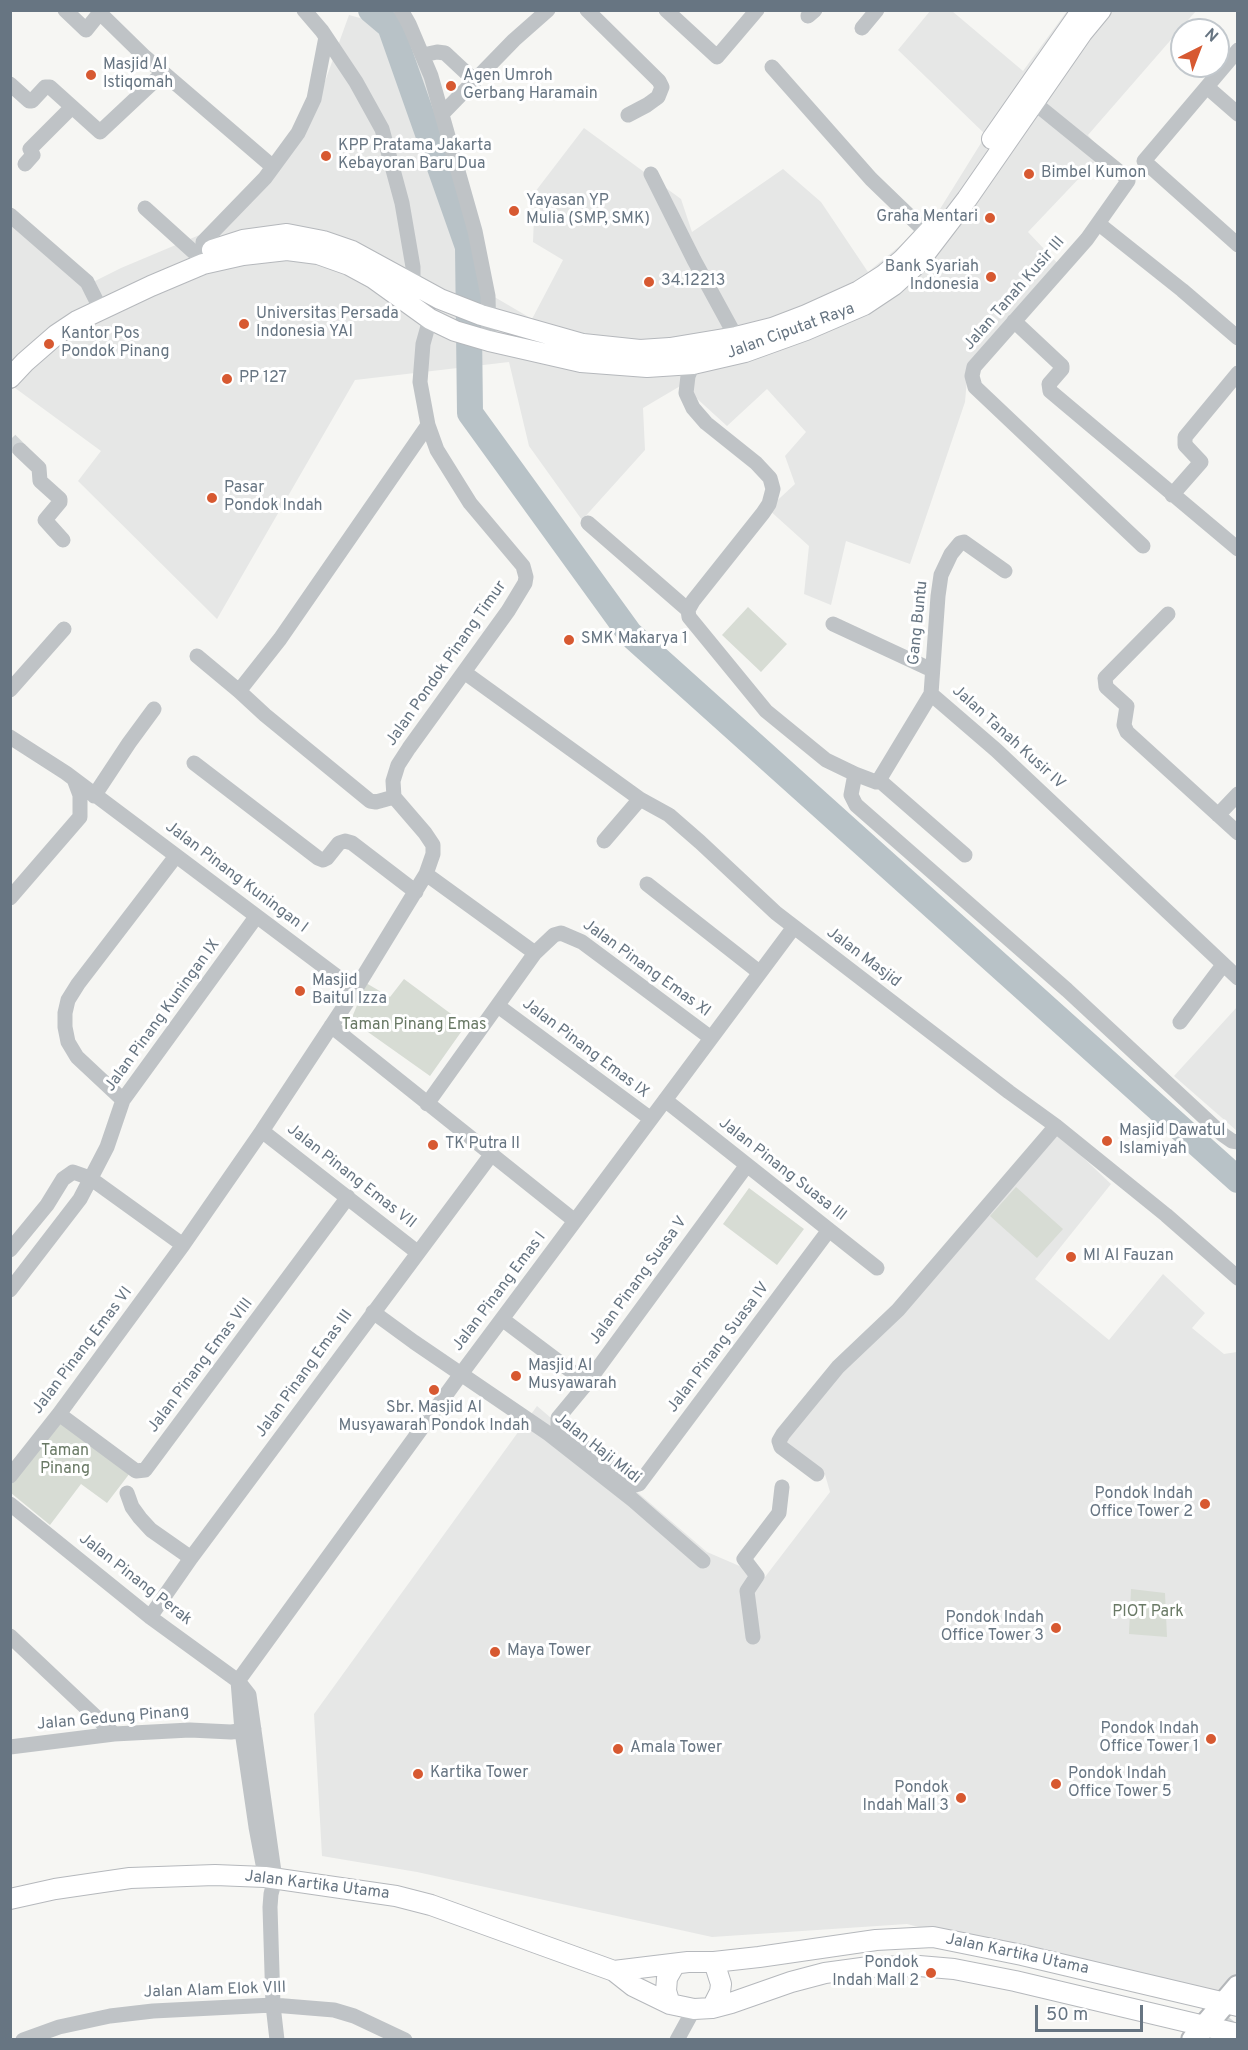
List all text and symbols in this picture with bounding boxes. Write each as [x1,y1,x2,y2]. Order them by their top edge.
north arrow [1170,18,1230,78]
text: N [1200,25,1222,47]
place label: Masjid Al Istiqomah [103,56,173,94]
place label: Agen Umroh Gerbang Haramain [463,67,598,105]
marker: Masjid Al Istiqomah [84,68,98,82]
marker: Agen Umroh Gerbang Haramain [444,79,458,93]
place label: KPP Pratama Jakarta Kebayoran Baru Dua [338,137,492,175]
marker: KPP Pratama Jakarta Kebayoran Baru Dua [319,149,333,163]
place label: Bimbel Kumon [1041,164,1146,184]
marker: Bimbel Kumon [1022,167,1036,181]
place label: Yayasan YP Mulia (SMP, SMK) [526,192,650,230]
marker: Yayasan YP Mulia (SMP, SMK) [507,204,521,218]
place label: Graha Mentari [876,208,978,228]
marker: Graha Mentari [983,211,997,225]
street label: Jalan Tanah Kusir III [960,233,1070,355]
place label: Bank Syariah Indonesia [885,258,979,296]
marker: Bank Syariah Indonesia [984,270,998,284]
place label: 34.12213 [661,272,725,292]
marker: 34.12213 [642,275,656,289]
street label: Jalan Ciputat Raya [725,300,857,364]
place label: Universitas Persada Indonesia YAI [256,305,399,343]
marker: Universitas Persada Indonesia YAI [237,317,251,331]
place label: Kantor Pos Pondok Pinang [61,325,170,363]
marker: Kantor Pos Pondok Pinang [42,337,56,351]
place label: PP 127 [239,369,287,389]
marker: PP 127 [220,372,234,386]
place label: Pasar Pondok Indah [224,479,323,517]
marker: Pasar Pondok Indah [205,491,219,505]
street label: Jalan Pondok Pinang Timur [383,578,511,750]
street label: Gang Buntu [905,580,933,666]
place label: SMK Makarya 1 [581,630,688,650]
marker: SMK Makarya 1 [562,633,576,647]
street label: Jalan Tanah Kusir IV [947,682,1069,794]
street label: Jalan Pinang Kuningan I [161,818,311,938]
street label: Jalan Pinang Emas XI [578,916,714,1022]
street label: Jalan Masjid [822,924,904,992]
street label: Jalan Pinang Kuningan IX [101,936,225,1096]
place label: Masjid Baitul Izza [312,972,387,1010]
marker: Masjid Baitul Izza [293,984,307,998]
street label: Jalan Pinang Emas IX [518,995,652,1103]
park label: Taman Pinang Emas [342,1016,486,1036]
street label: Jalan Pinang Suasa III [714,1114,850,1226]
street label: Jalan Pinang Emas VII [283,1121,419,1233]
place label: Masjid Dawatul Islamiyah [1119,1122,1225,1160]
marker: Masjid Dawatul Islamiyah [1100,1134,1114,1148]
place label: TK Putra II [445,1135,520,1155]
marker: TK Putra II [426,1138,440,1152]
street label: Jalan Pinang Suasa V [586,1213,692,1349]
street label: Jalan Pinang Emas I [449,1229,551,1355]
place label: MI Al Fauzan [1083,1247,1174,1267]
marker: MI Al Fauzan [1064,1250,1078,1264]
street label: Jalan Pinang Suasa IV [664,1279,774,1417]
street label: Jalan Pinang Emas VI [29,1284,137,1418]
street label: Jalan Pinang Emas VIII [144,1295,258,1437]
street label: Jalan Pinang Emas III [252,1307,358,1441]
place label: Masjid Al Musyawarah [528,1357,617,1395]
marker: Masjid Al Musyawarah [509,1369,523,1383]
marker: Sbr. Masjid Al Musyawarah Pondok Indah [427,1383,441,1397]
place label: Sbr. Masjid Al Musyawarah Pondok Indah [338,1399,530,1437]
street label: Jalan Haji Midi [550,1409,644,1489]
park label: Taman Pinang [40,1442,90,1480]
place label: Pondok Indah Office Tower 2 [1089,1485,1193,1523]
marker: Pondok Indah Office Tower 2 [1198,1497,1212,1511]
street label: Jalan Pinang Perak [75,1530,195,1630]
park label: PIOT Park [1112,1603,1184,1623]
place label: Pondok Indah Office Tower 3 [941,1609,1044,1647]
marker: Pondok Indah Office Tower 3 [1049,1621,1063,1635]
place label: Maya Tower [507,1642,591,1662]
marker: Maya Tower [488,1645,502,1659]
street label: Jalan Gedung Pinang [36,1703,190,1735]
place label: Pondok Indah Office Tower 1 [1099,1720,1199,1758]
marker: Pondok Indah Office Tower 1 [1204,1732,1218,1746]
place label: Amala Tower [630,1739,722,1759]
marker: Amala Tower [611,1742,625,1756]
place label: Kartika Tower [430,1764,528,1784]
place label: Pondok Indah Office Tower 5 [1068,1765,1172,1803]
marker: Kartika Tower [411,1767,425,1781]
marker: Pondok Indah Office Tower 5 [1049,1777,1063,1791]
place label: Pondok Indah Mall 3 [862,1779,949,1817]
marker: Pondok Indah Mall 3 [954,1791,968,1805]
street label: Jalan Kartika Utama [243,1868,391,1904]
street label: Jalan Kartika Utama [944,1930,1090,1980]
place label: Pondok Indah Mall 2 [832,1954,919,1992]
marker: Pondok Indah Mall 2 [924,1966,938,1980]
street label: Jalan Alam Elok VIII [143,1979,287,2003]
scale bar [1038,1993,1146,2031]
text: 50 m [1046,2004,1088,2027]

